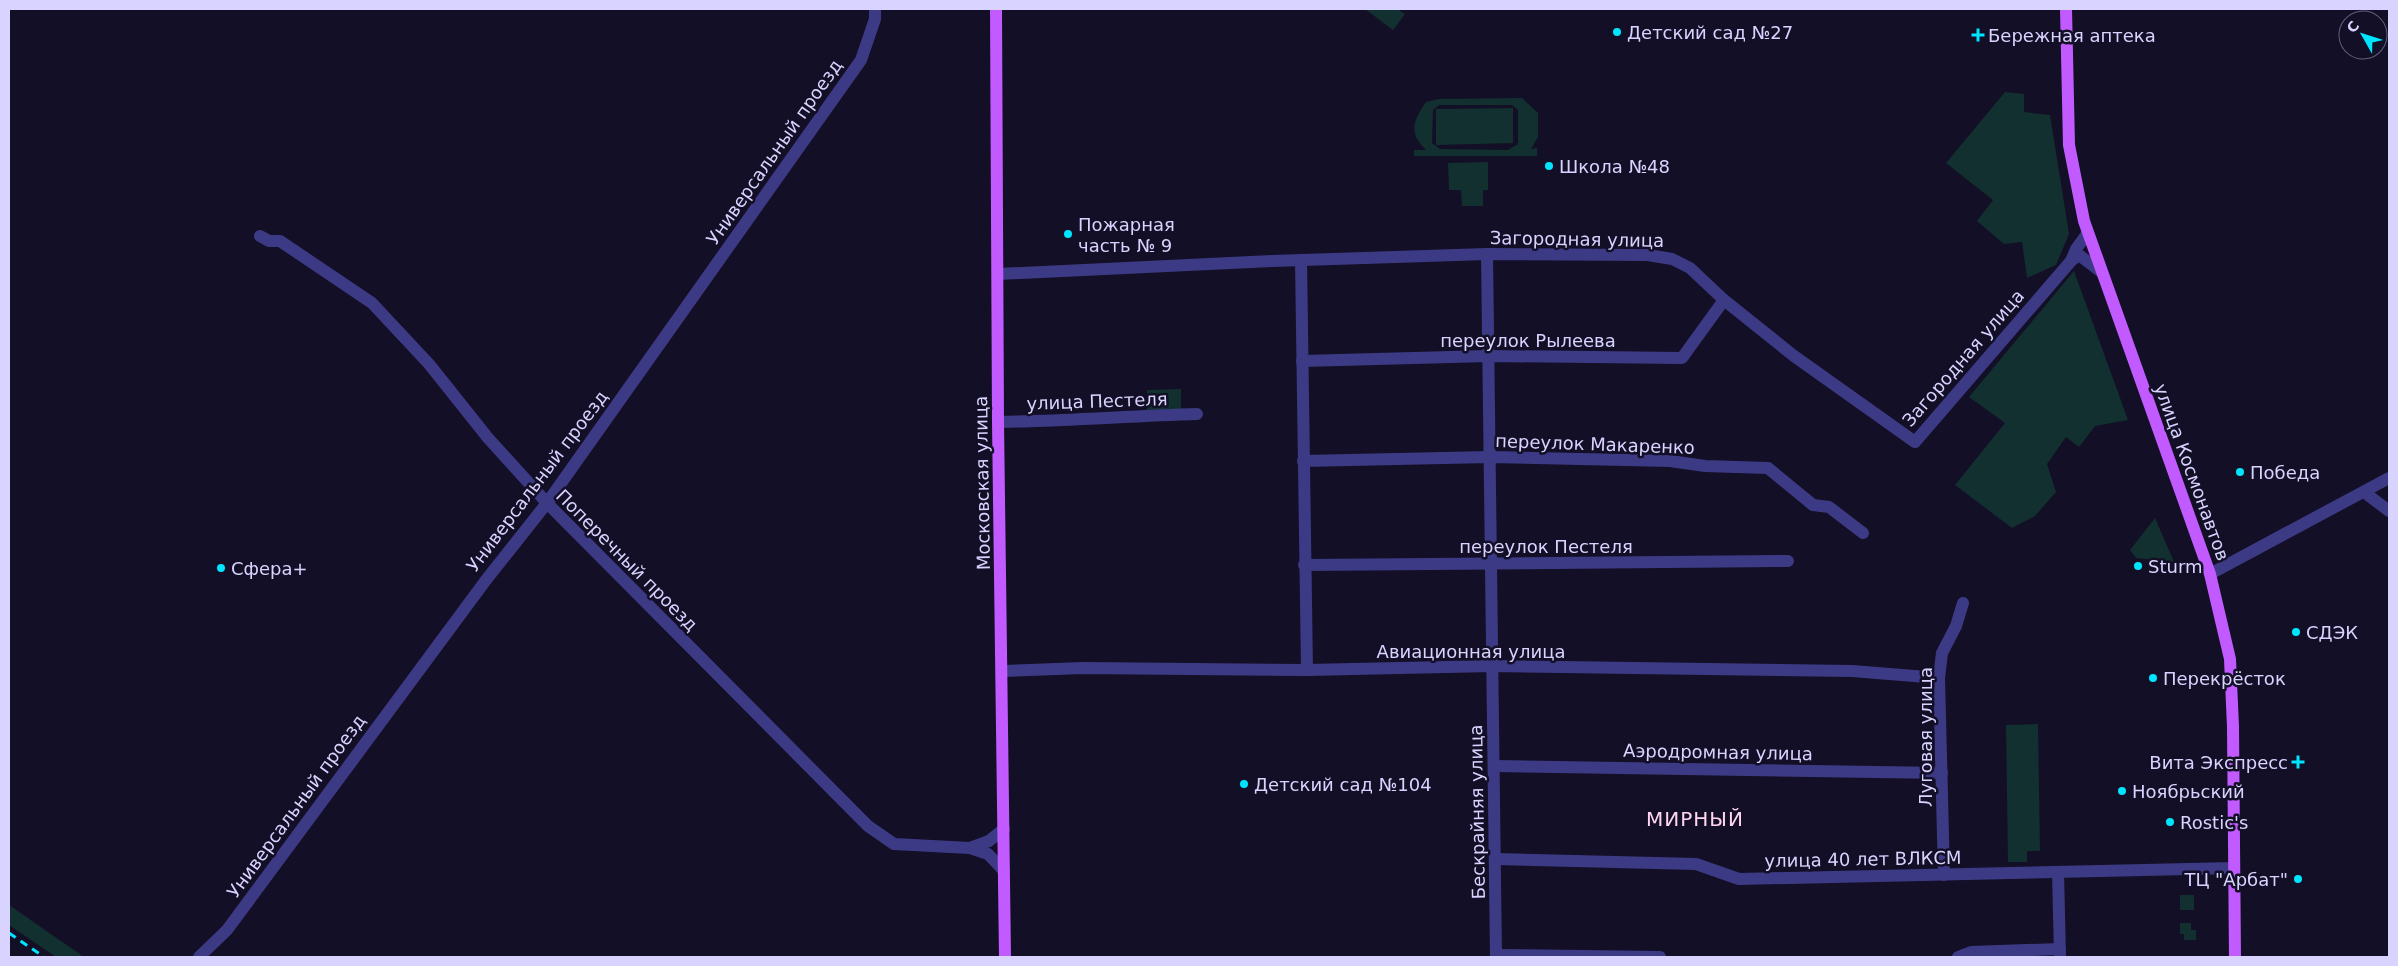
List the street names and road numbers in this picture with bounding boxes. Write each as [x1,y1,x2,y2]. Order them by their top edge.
street label: Универсальный проезд [702,55,846,249]
street label: Загородная улица [1490,227,1664,251]
street label: Загородная улица [1898,285,2028,431]
street label: переулок Рылеева [1440,330,1616,351]
street label: улица Космонавтов [2150,381,2234,563]
street label: Универсальный проезд [462,386,612,576]
street label: улица Пестеля [1026,388,1168,414]
street label: Московская улица [970,396,994,570]
street label: переулок Макаренко [1495,430,1695,458]
street label: Поперечный проезд [552,485,702,635]
street label: переулок Пестеля [1459,536,1633,557]
street label: Авиационная улица [1377,641,1565,662]
street label: Луговая улица [1915,667,1936,807]
street label: Универсальный проезд [222,710,370,902]
street label: Бескрайняя улица [1465,725,1489,899]
street label: Аэродромная улица [1623,740,1813,764]
street label: улица 40 лет ВЛКСМ [1764,847,1962,871]

